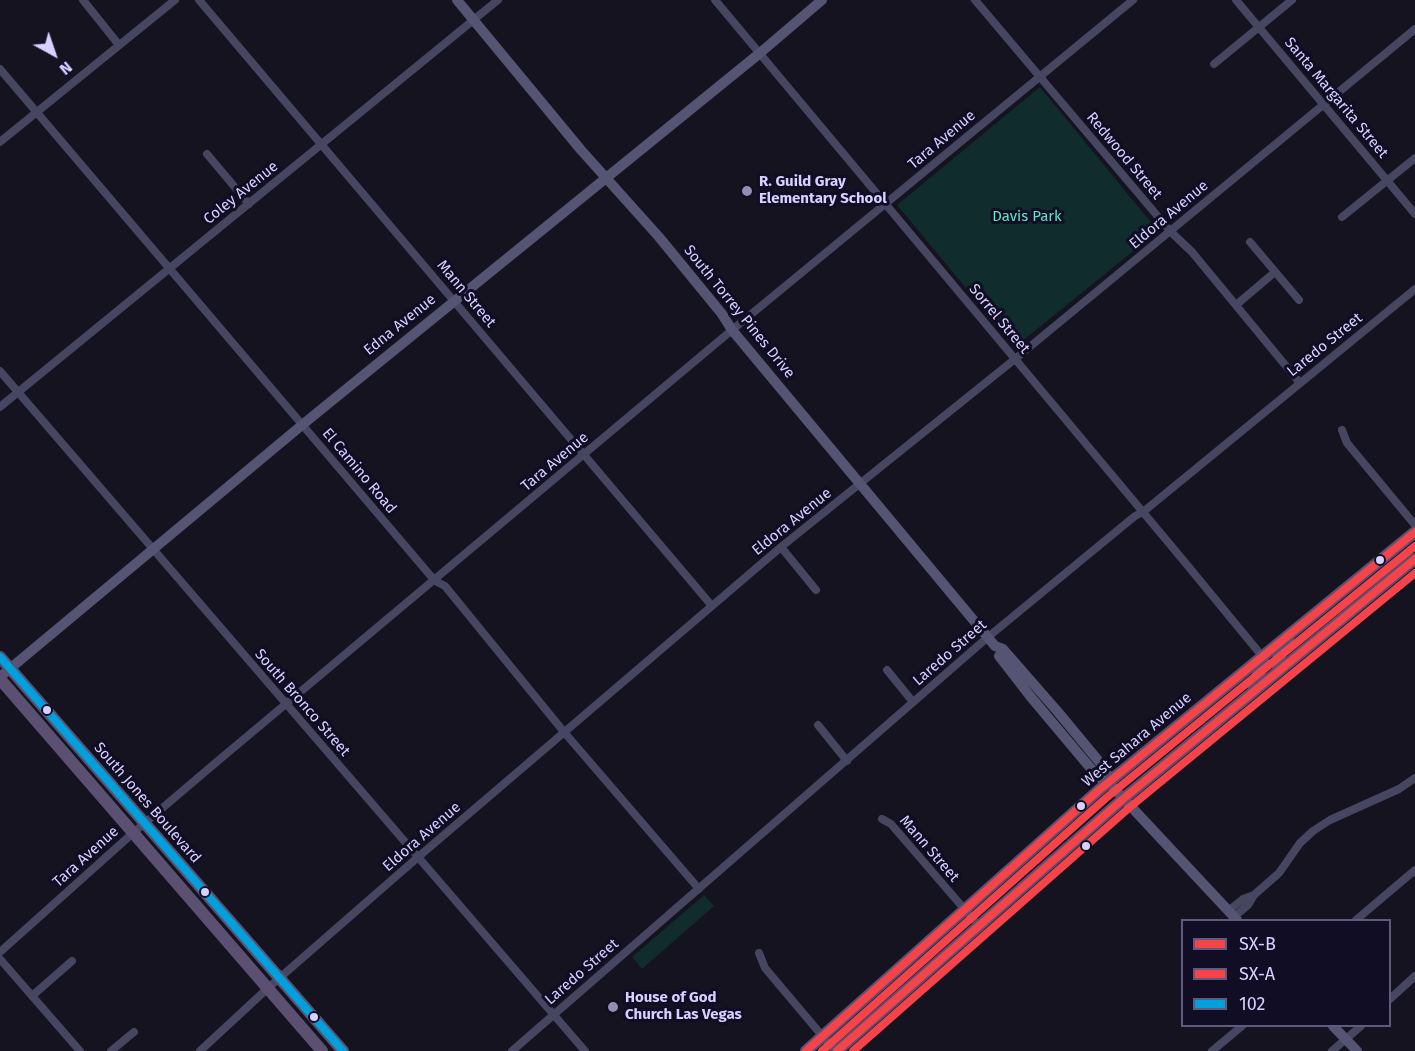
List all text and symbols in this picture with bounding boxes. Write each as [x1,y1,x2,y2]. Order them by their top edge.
north arrow [24,24,84,84]
street label: Santa Margarita Street [1280,34,1392,162]
text: N [56,57,76,79]
street label: Tara Avenue [905,107,979,173]
street label: Redwood Street [1082,109,1166,203]
street label: Coley Avenue [200,158,282,228]
place label: R. Guild Gray Elementary School [759,173,887,208]
street label: Eldora Avenue [1126,177,1212,253]
marker: R. Guild Gray Elementary School [740,184,754,198]
park label: Davis Park [992,208,1062,226]
street label: South Torrey Pines Drive [680,242,798,382]
street label: Mann Street [433,257,499,331]
street label: Sorrel Street [965,281,1033,357]
street label: Edna Avenue [360,291,440,359]
street label: Laredo Street [1284,309,1366,381]
street label: El Camino Road [318,425,400,517]
street label: Tara Avenue [518,429,592,495]
street label: Eldora Avenue [749,484,835,560]
unlabelled marker [1374,554,1386,566]
street label: Laredo Street [910,616,990,690]
street label: South Bronco Street [251,646,353,760]
street label: West Sahara Avenue [1079,689,1195,791]
unlabelled marker [41,704,53,716]
street label: South Jones Boulevard [90,739,204,867]
street label: Eldora Avenue [379,798,465,876]
unlabelled marker [1075,800,1087,812]
street label: Mann Street [895,812,963,886]
street label: Tara Avenue [49,823,123,891]
unlabelled marker [1080,840,1092,852]
unlabelled marker [199,886,211,898]
legend [1181,919,1391,1027]
text: SX-B [1239,933,1276,955]
street label: Laredo Street [542,935,622,1009]
text: SX-A [1239,963,1275,985]
place label: House of God Church Las Vegas [625,989,742,1024]
text: 102 [1239,993,1266,1015]
marker: House of God Church Las Vegas [606,1000,620,1014]
unlabelled marker [308,1011,320,1023]

